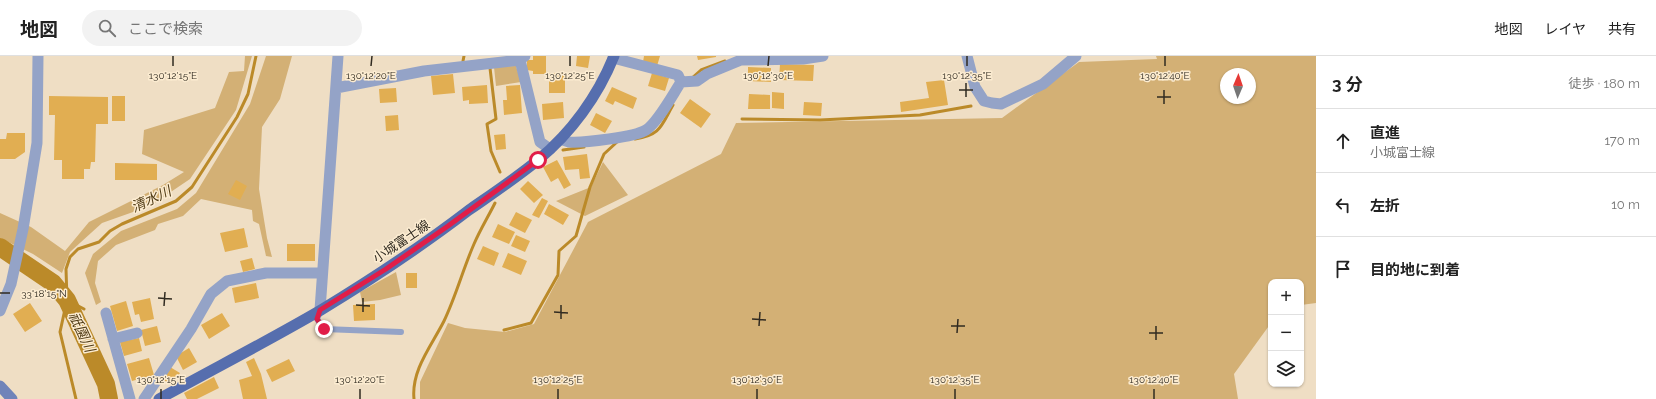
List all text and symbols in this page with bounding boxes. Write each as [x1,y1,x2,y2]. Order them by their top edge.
search box [82,10,362,46]
icon: search [96,17,118,39]
text: 地図 [20,18,58,40]
text: ここで検索 [128,20,203,38]
text: 地図 [1494,21,1522,37]
text: レイヤ [1544,21,1586,37]
text: 共有 [1608,21,1636,37]
north arrow [1220,68,1256,104]
text: 130°12'15"E [149,70,197,81]
text: 130°12'20"E [346,70,396,81]
text: 130°12'25"E [545,70,595,81]
text: 130°12'30"E [743,70,793,81]
text: 130°12'35"E [942,70,992,81]
text: 130°12'40"E [1140,70,1190,81]
text: 3 分 [1332,74,1363,94]
text: 徒歩 · 180 m [1568,76,1640,91]
text: 直進 [1370,124,1400,142]
icon: ahead [1332,130,1354,152]
text: 170 m [1604,133,1640,148]
text: 小城富士線 [1370,145,1435,160]
route start [529,151,547,169]
water label: 清水川 [129,182,175,215]
icon: left [1332,194,1354,216]
text: 左折 [1370,197,1400,215]
text: 10 m [1611,197,1640,212]
street label: 小城富士線 [370,217,432,266]
icon: arrive [1332,258,1354,280]
text: 目的地に到着 [1370,261,1460,279]
map controls [1268,279,1304,387]
button: + [1268,279,1304,315]
text: 33°18'15"N [21,288,67,299]
water label: 祇園川 [66,310,99,356]
button: − [1268,315,1304,351]
route end [315,320,333,338]
button: layers [1268,351,1304,387]
text: 130°12'15"E [137,374,185,385]
text: 130°12'20"E [335,374,385,385]
text: 130°12'25"E [533,374,583,385]
text: 130°12'30"E [732,374,782,385]
text: 130°12'35"E [930,374,980,385]
text: 130°12'40"E [1129,374,1179,385]

